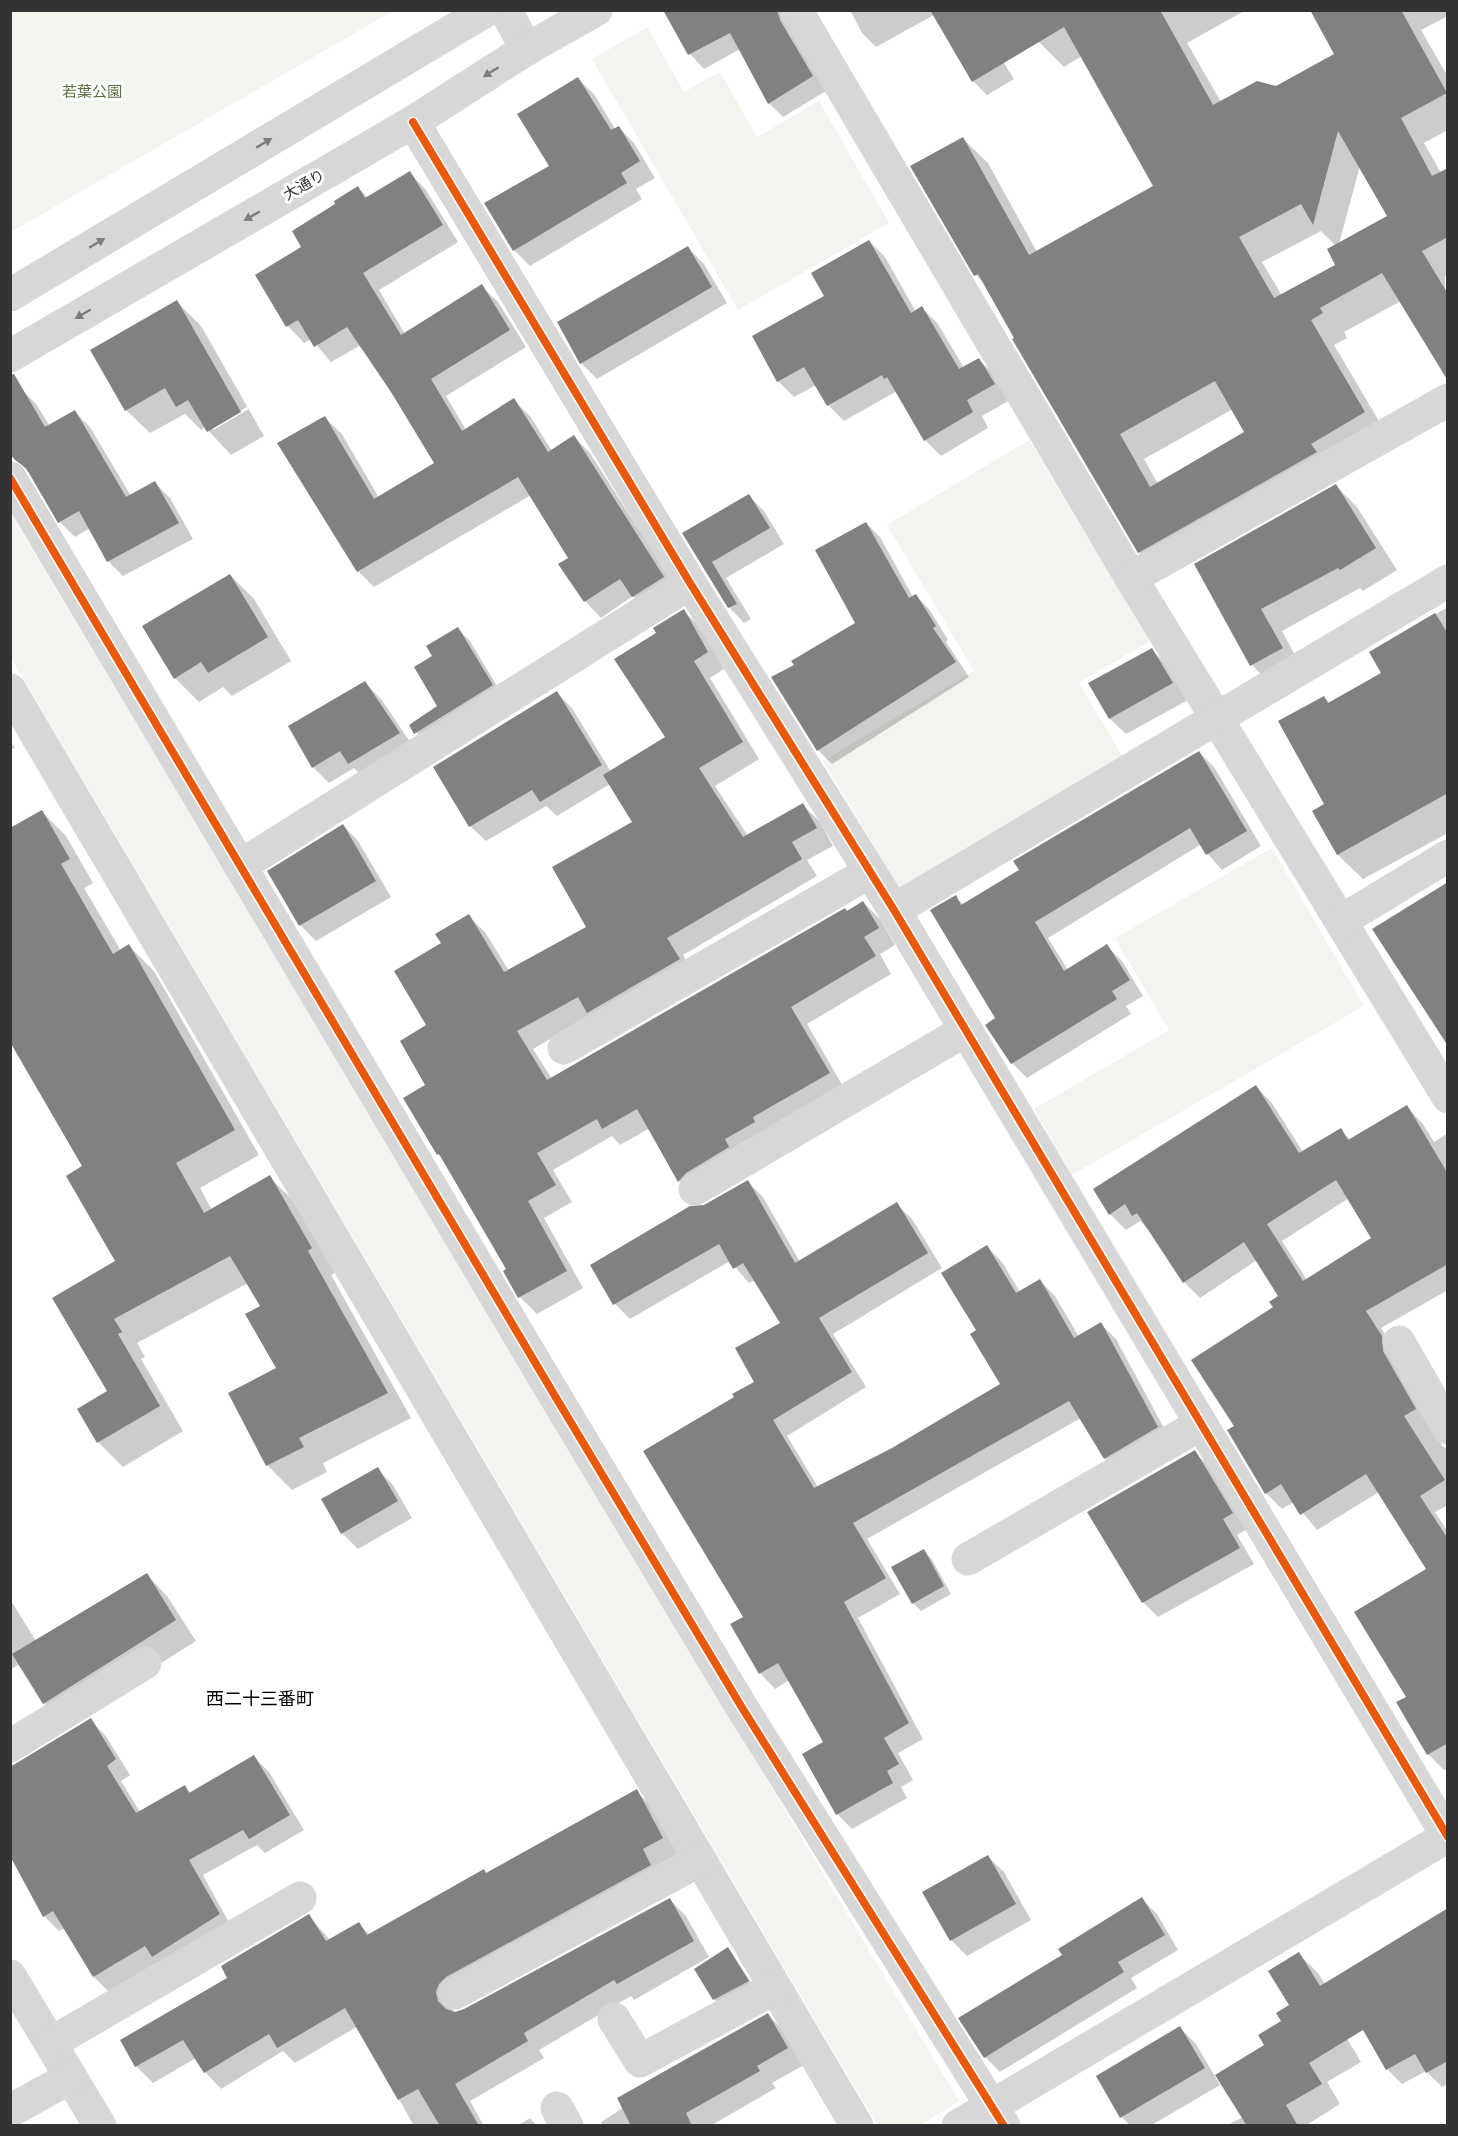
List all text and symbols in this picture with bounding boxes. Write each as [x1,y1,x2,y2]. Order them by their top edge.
one-way arrow [483,66,499,77]
park label: 若葉公園 [62,82,122,102]
one-way arrow [256,138,272,149]
street label: 大通り [280,165,328,205]
one-way arrow [244,210,260,221]
one-way arrow [89,238,105,249]
one-way arrow [75,308,91,319]
district label: 西二十三番町 [206,1687,314,1711]

